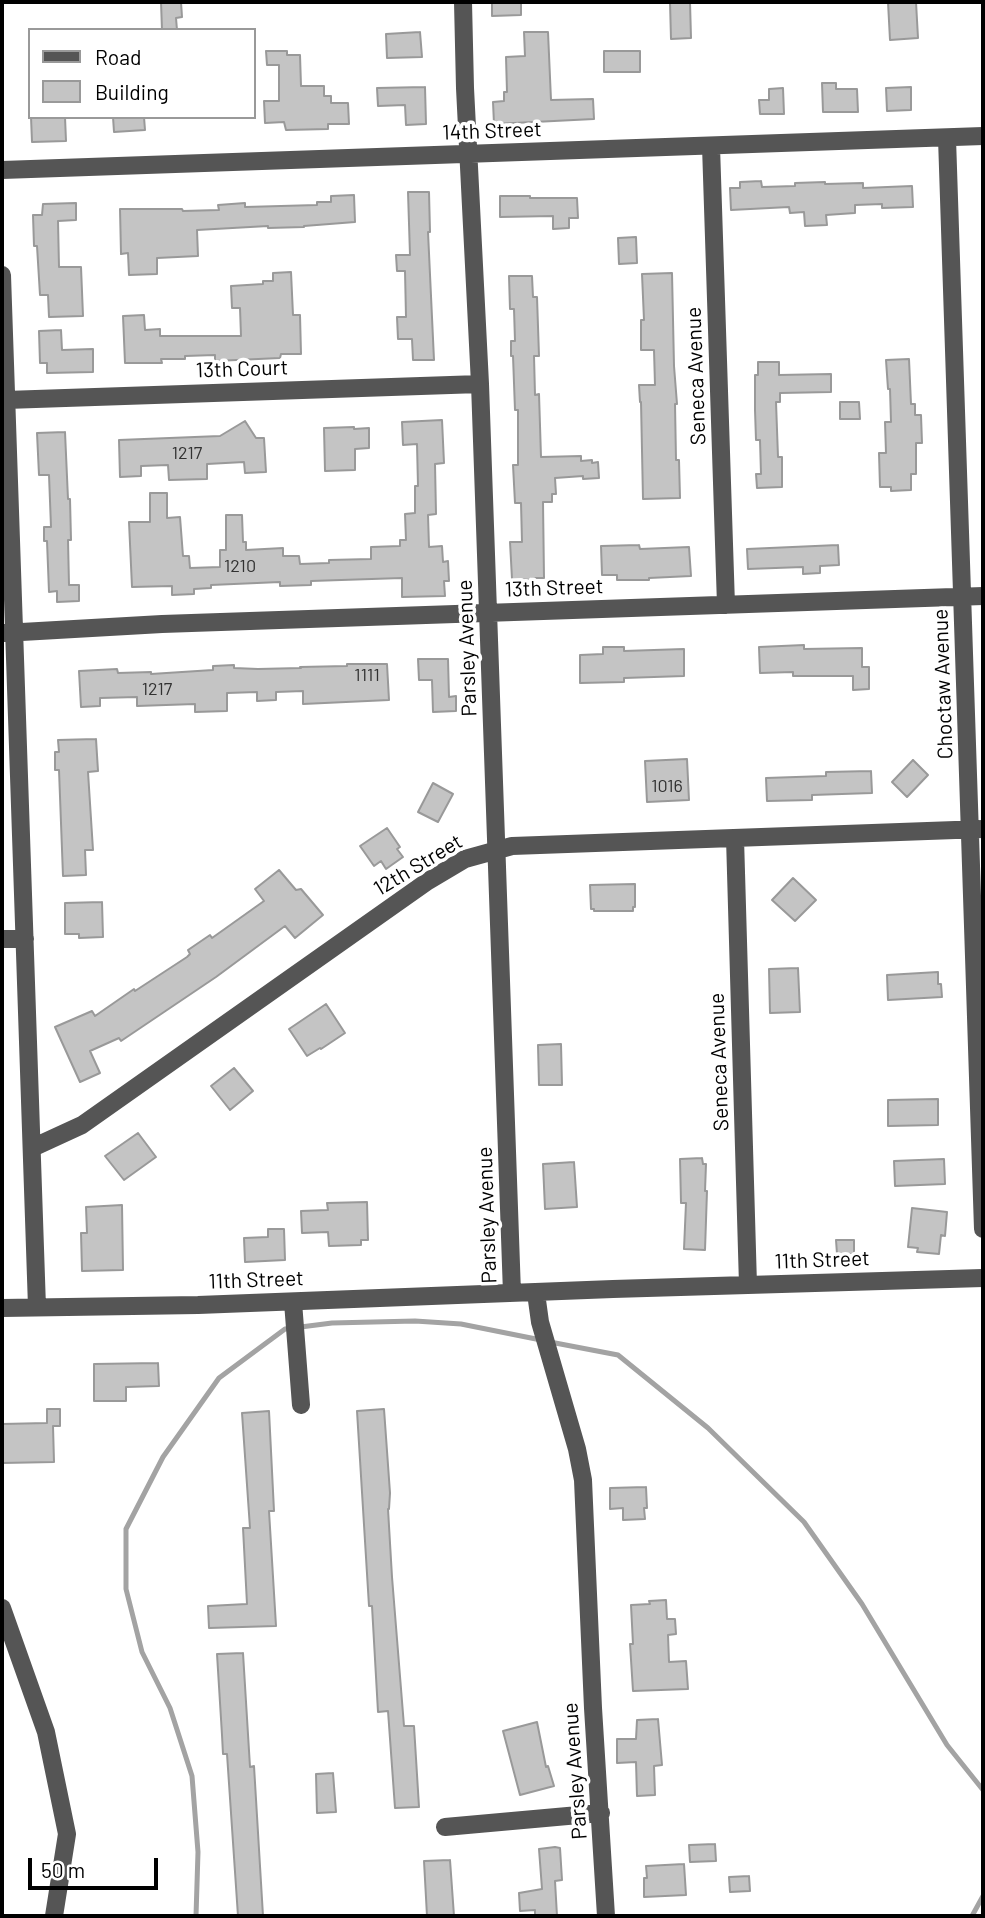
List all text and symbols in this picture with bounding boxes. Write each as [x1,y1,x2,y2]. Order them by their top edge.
legend [28,28,256,119]
text: Road [95,44,141,69]
text: Building [95,79,169,104]
street label: 14th Street [442,117,542,145]
street label: Seneca Avenue [681,306,711,446]
street label: 13th Court [195,355,289,383]
house number: 1217 [172,442,202,464]
house number: 1210 [224,555,256,577]
street label: 13th Street [504,574,604,602]
street label: Parsley Avenue [452,579,482,717]
street label: Choctaw Avenue [928,608,958,760]
house number: 1111 [354,664,380,686]
house number: 1217 [142,678,172,700]
house number: 1016 [651,775,683,797]
street label: 12th Street [369,829,467,901]
street label: Seneca Avenue [704,992,734,1132]
street label: Parsley Avenue [472,1146,502,1284]
street label: 11th Street [774,1246,870,1274]
street label: 11th Street [208,1266,304,1294]
street label: Parsley Avenue [558,1702,592,1840]
scale bar [32,1844,161,1888]
text: 50 m [41,1857,85,1882]

